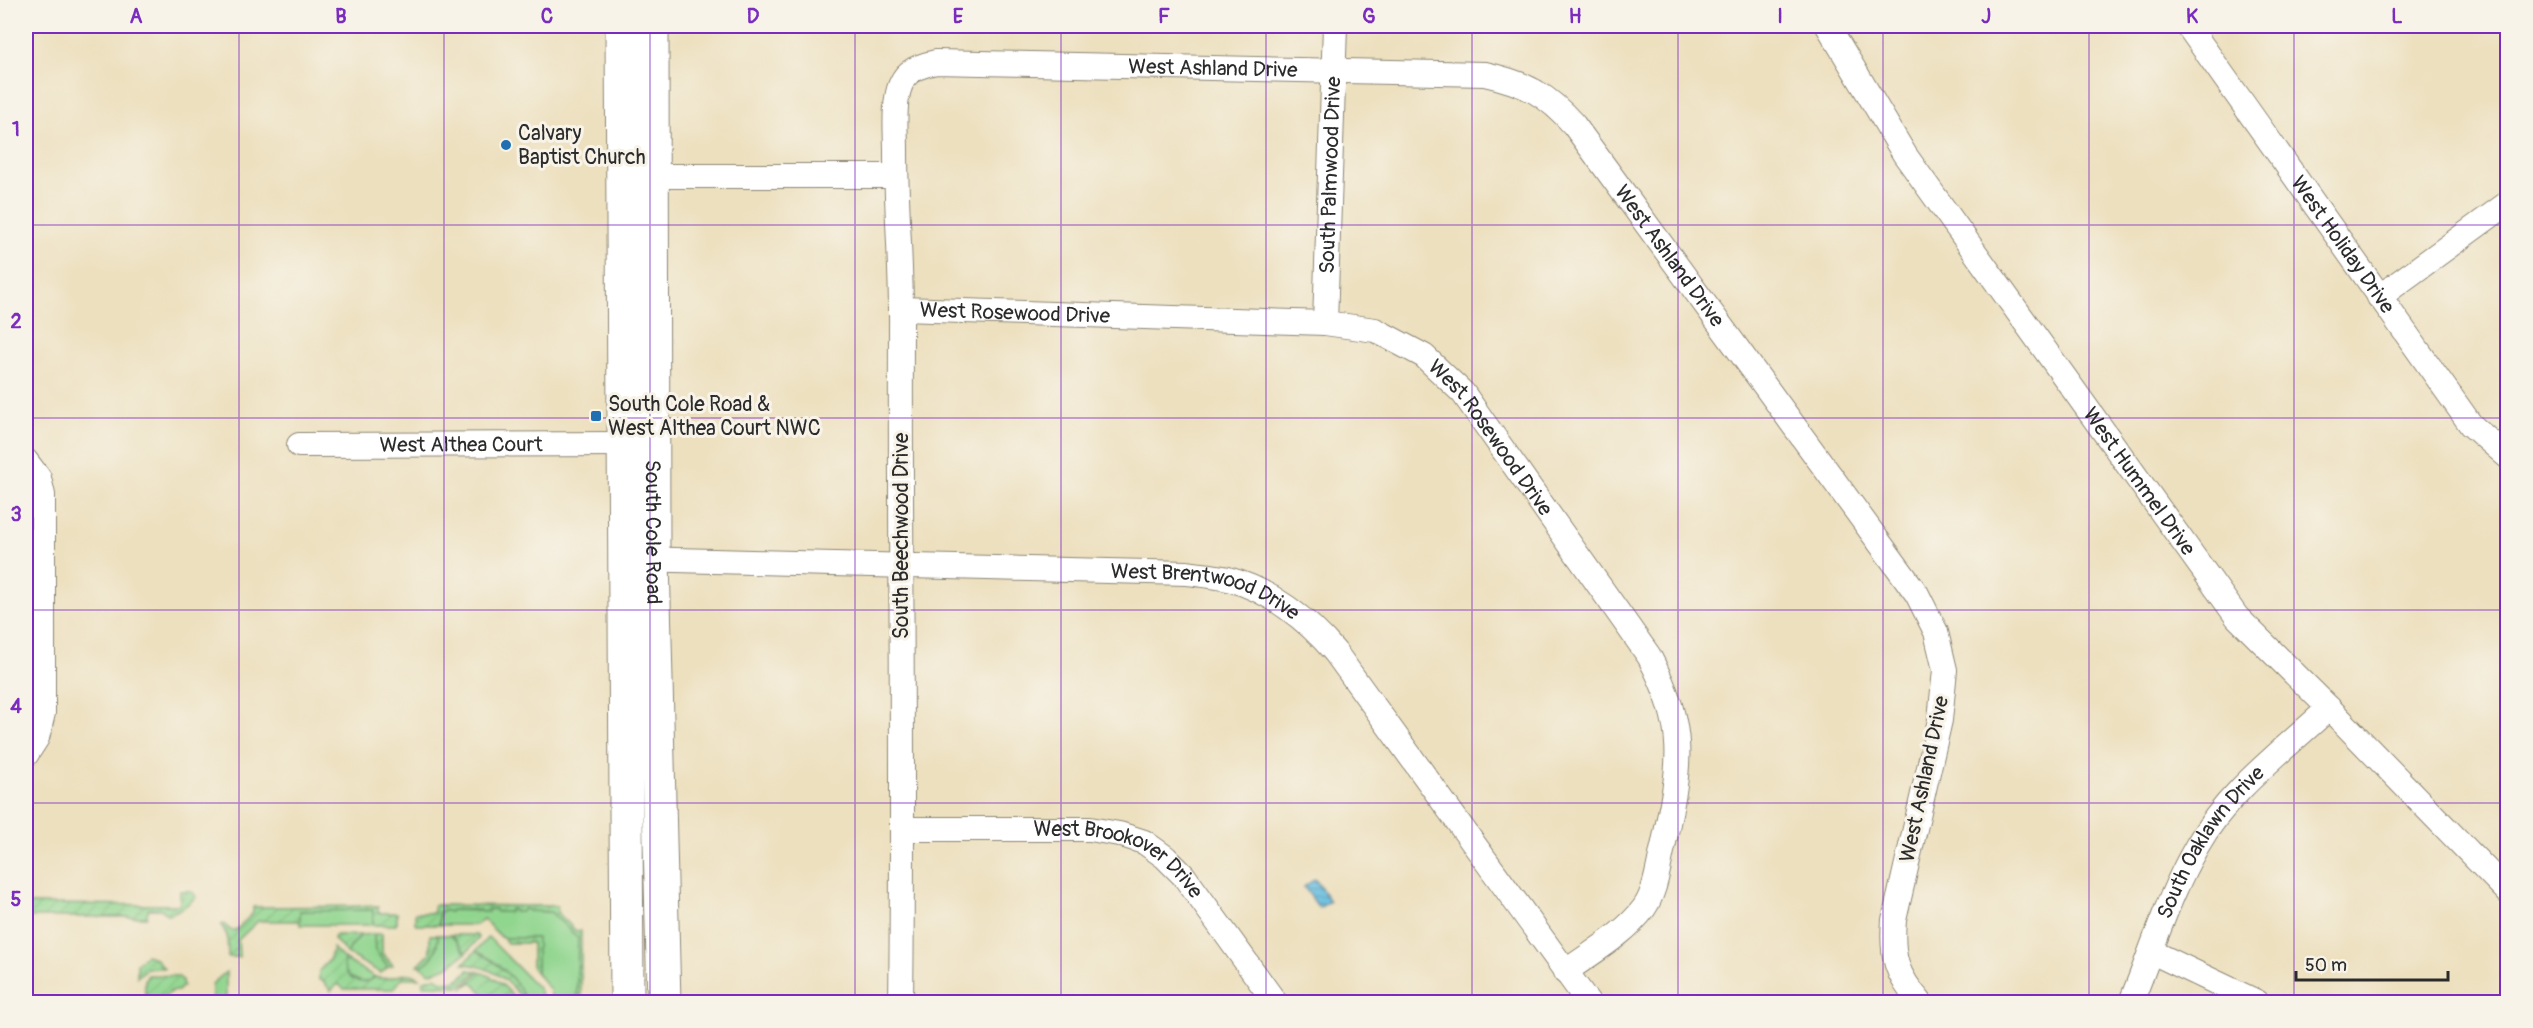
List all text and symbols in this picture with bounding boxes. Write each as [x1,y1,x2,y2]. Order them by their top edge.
text: A [130,4,143,29]
text: B [335,4,347,29]
text: C [541,4,553,29]
text: D [747,4,760,29]
text: E [953,4,964,29]
text: F [1158,4,1170,29]
text: G [1362,4,1376,29]
text: H [1569,4,1582,29]
text: I [1777,4,1783,29]
text: J [1981,4,1991,29]
text: K [2186,4,2198,29]
text: L [2391,4,2403,29]
street label: West Ashland Drive [1128,53,1299,84]
street label: South Palmwood Drive [1314,75,1347,274]
text: 1 [12,117,20,142]
place label: Calvary Baptist Church [518,120,646,171]
marker: Calvary Baptist Church [499,138,513,152]
street label: West Holiday Drive [2285,171,2401,319]
street label: West Ashland Drive [1608,180,1731,333]
street label: West Rosewood Drive [919,297,1111,330]
text: 2 [10,309,22,334]
street label: West Rosewood Drive [1422,354,1559,522]
place label: South Cole Road & West Althea Court NWC [608,391,821,442]
street label: West Hummel Drive [2077,402,2202,561]
marker: South Cole Road & West Althea Court NWC [589,409,603,423]
street label: West Althea Court [379,431,543,459]
street label: South Beechwood Drive [888,432,915,639]
street label: South Cole Road [639,460,667,605]
text: 3 [10,502,22,527]
street label: West Brentwood Drive [1110,558,1306,627]
street label: West Ashland Drive [1894,693,1955,865]
text: 4 [10,694,22,719]
street label: South Oaklawn Drive [2151,760,2271,923]
street label: West Brookover Drive [1033,815,1209,904]
text: 5 [11,887,22,912]
scale bar [2296,944,2448,982]
text: 50 m [2305,954,2347,977]

